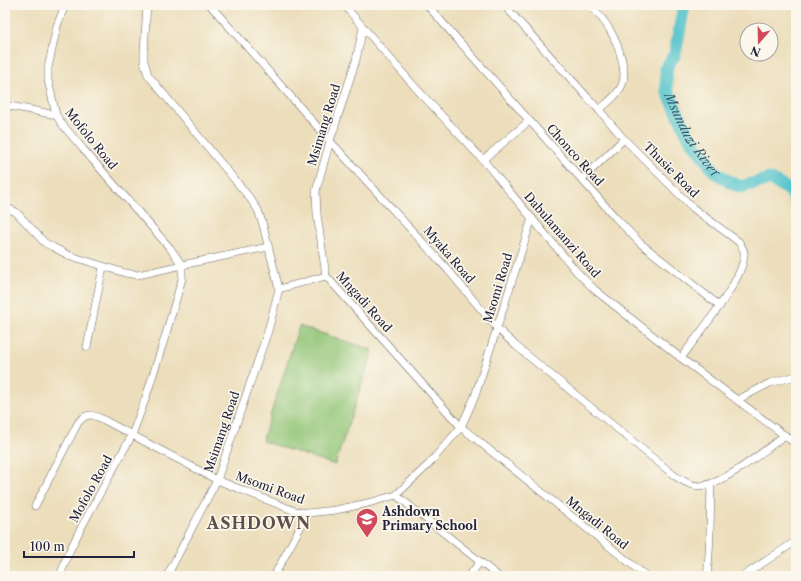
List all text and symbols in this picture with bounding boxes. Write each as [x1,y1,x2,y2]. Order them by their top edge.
north arrow [739,22,779,62]
text: N [748,43,762,60]
street label: Msimang Road [304,81,343,168]
water label: Msunduzi River [660,88,724,181]
street label: Mofolo Road [62,105,121,173]
street label: Chonco Road [544,121,608,189]
street label: Thusie Road [640,139,703,201]
street label: Dabulamanzi Road [521,189,604,281]
street label: Myaka Road [421,223,479,287]
street label: Msomi Road [480,250,515,325]
street label: Mngadi Road [333,268,396,335]
street label: Msimang Road [201,388,243,475]
street label: Mofolo Road [66,452,116,525]
street label: Msomi Road [234,468,307,507]
street label: Mngadi Road [563,493,632,553]
place label: Ashdown Primary School [381,504,477,533]
school or university icon: Ashdown Primary School [354,506,380,539]
district label: ASHDOWN [206,513,311,533]
scale bar [24,533,134,559]
text: 100 m [30,539,65,554]

